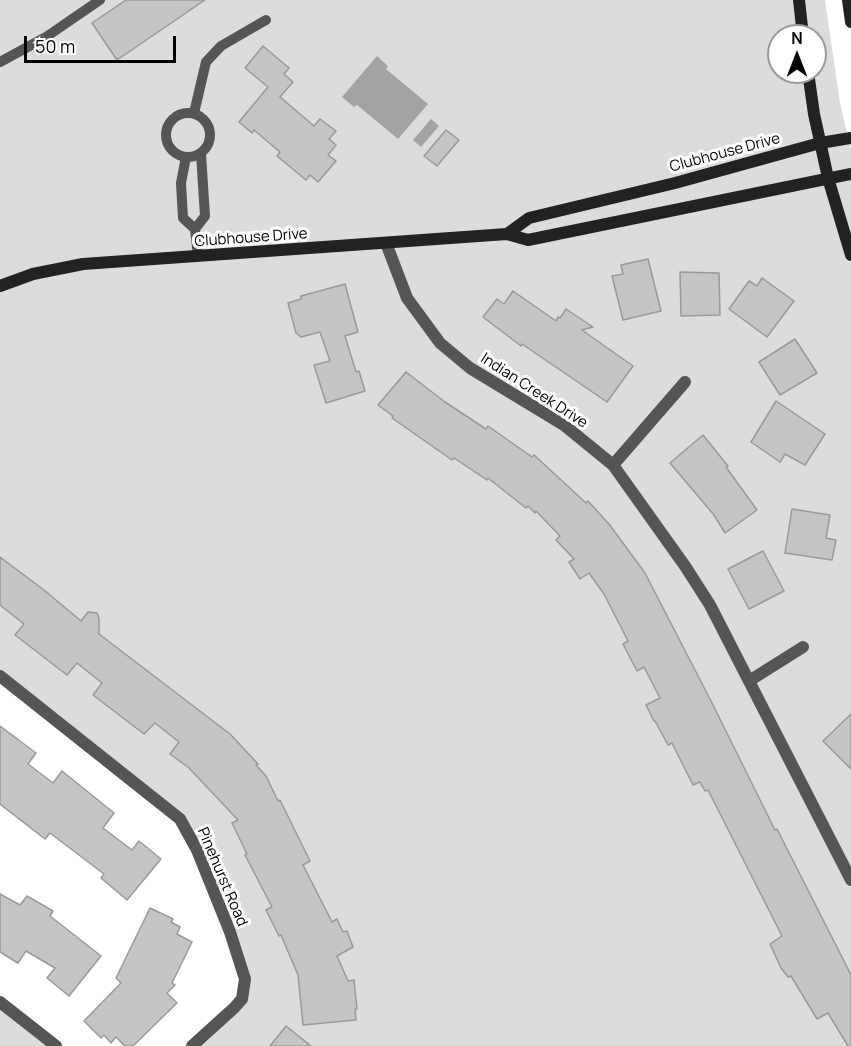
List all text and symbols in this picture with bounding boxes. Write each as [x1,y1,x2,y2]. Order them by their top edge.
scale bar [27,24,178,62]
north arrow [767,24,827,84]
text: N [791,27,803,49]
text: 50 m [35,34,75,58]
street label: Clubhouse Drive [668,130,782,176]
street label: Clubhouse Drive [194,225,308,251]
street label: Indian Creek Drive [477,350,591,432]
street label: Pinehurst Road [193,825,251,929]

